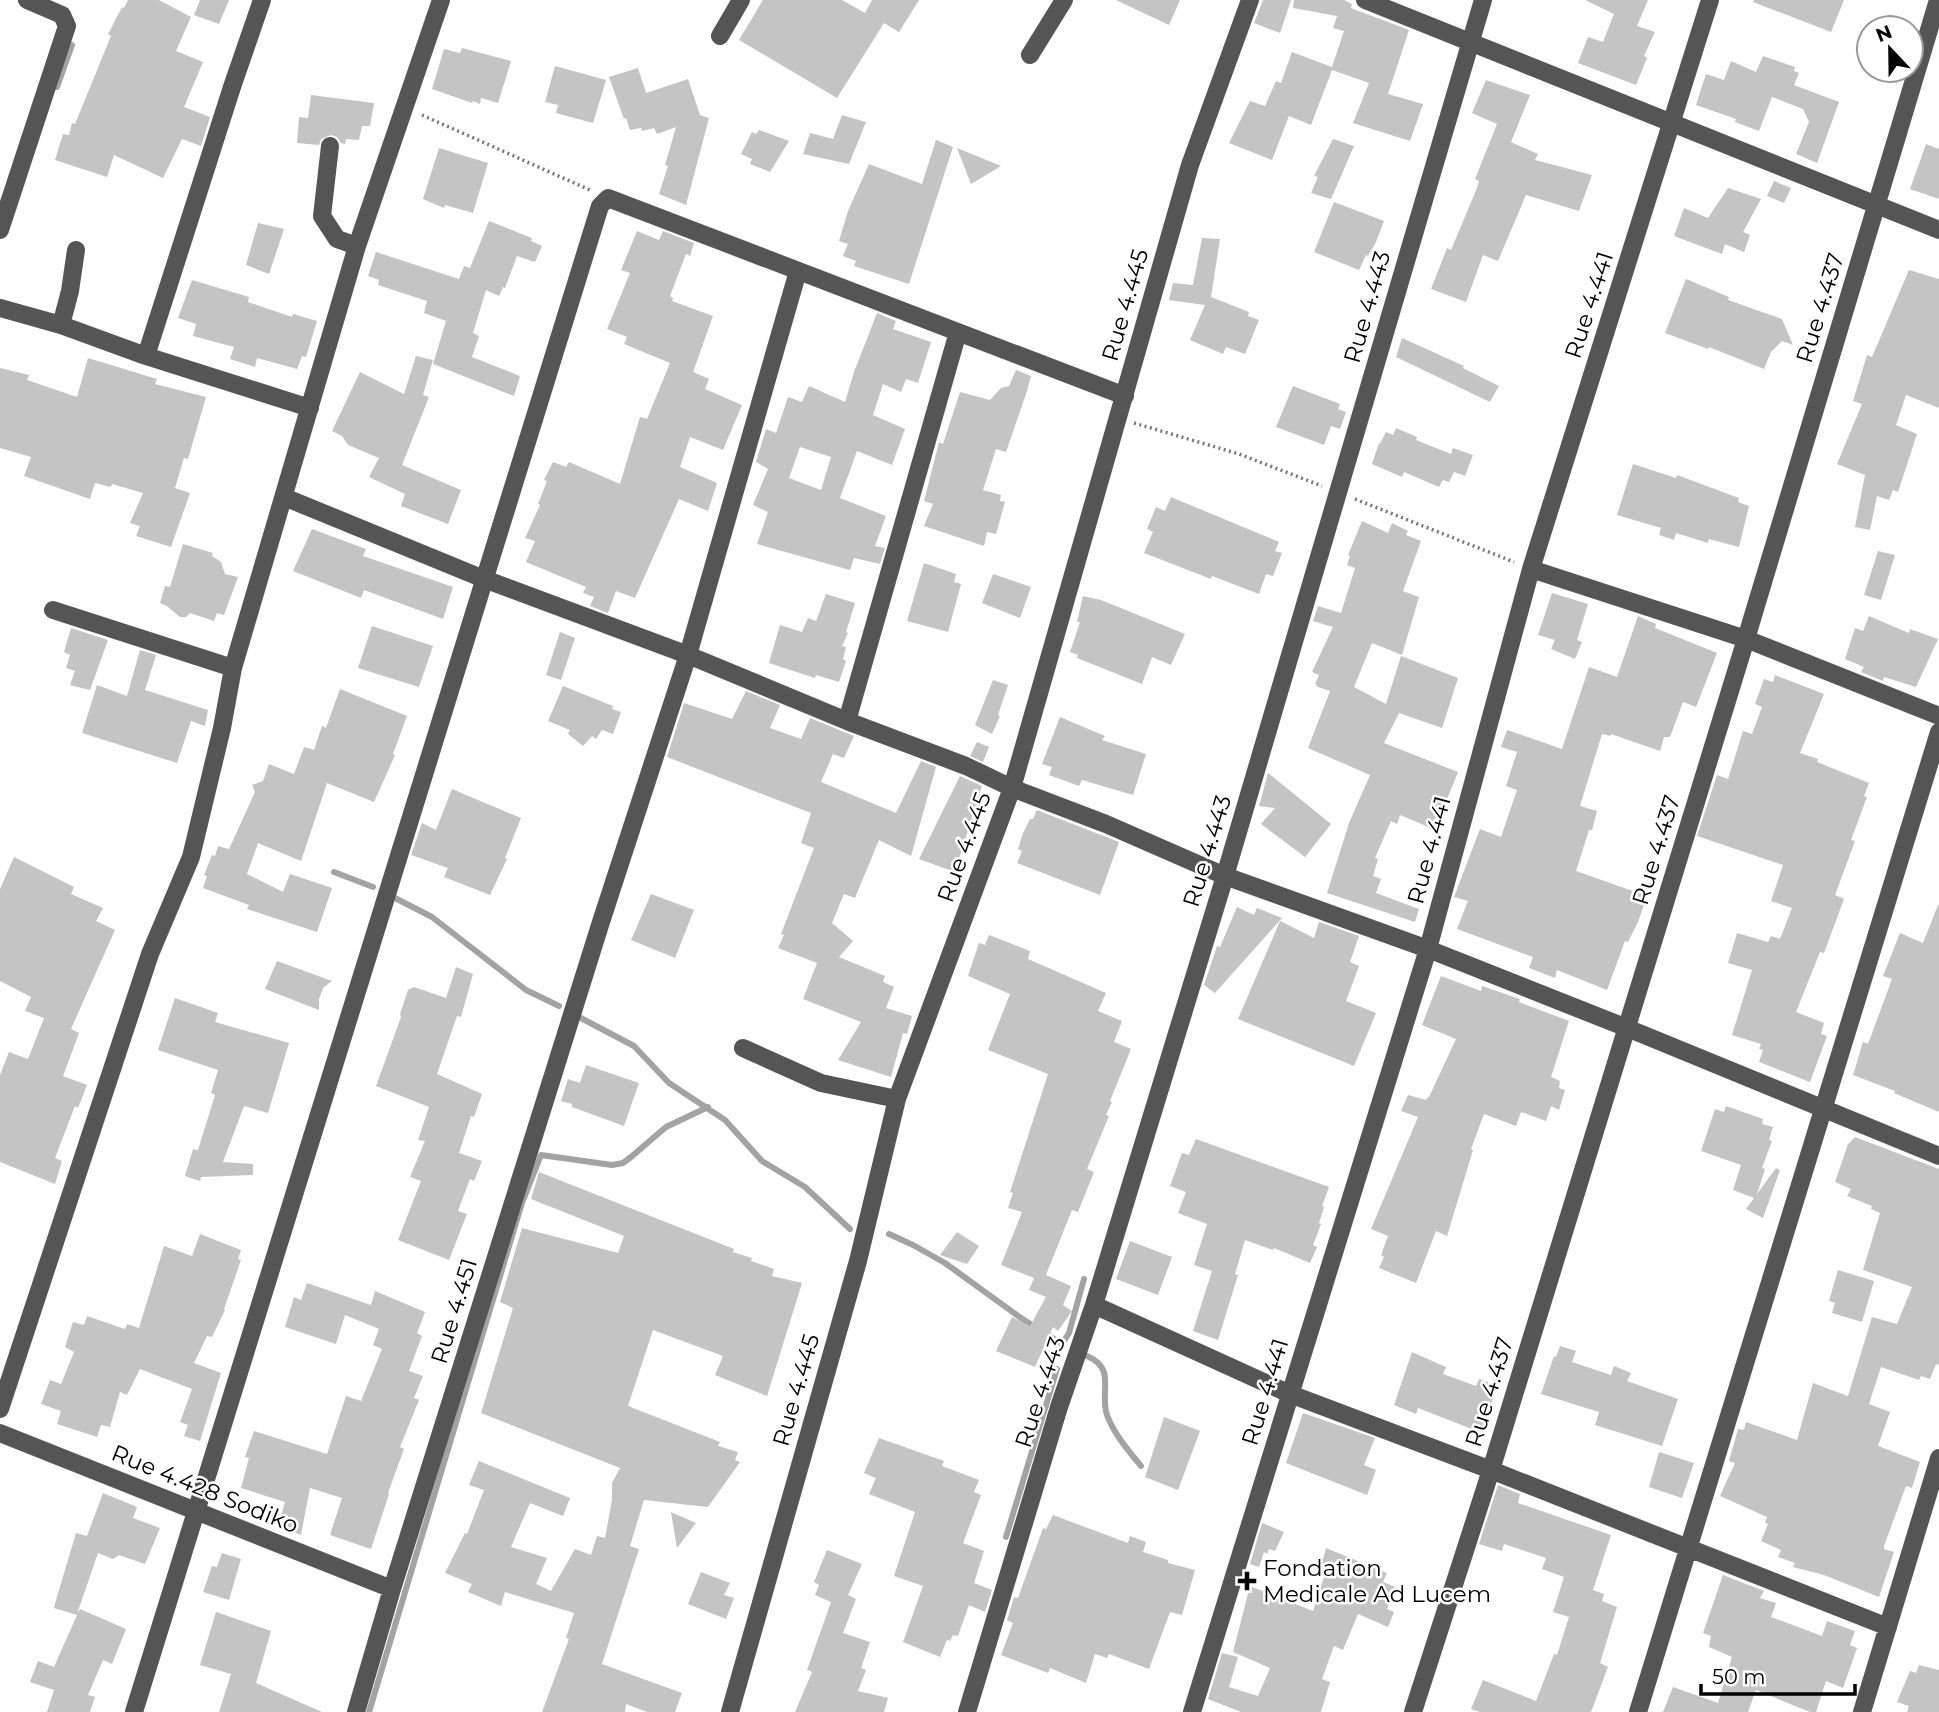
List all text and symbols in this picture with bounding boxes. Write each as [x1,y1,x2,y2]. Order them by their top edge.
north arrow [1855,14,1925,84]
text: N [1872,20,1895,47]
street label: Rue 4.445 [1096,246,1154,364]
street label: Rue 4.443 [1338,248,1396,366]
street label: Rue 4.441 [1559,248,1619,362]
street label: Rue 4.437 [1790,250,1850,366]
street label: Rue 4.445 [931,788,997,906]
street label: Rue 4.443 [1177,792,1237,910]
street label: Rue 4.437 [1626,792,1686,908]
street label: Rue 4.441 [1401,793,1457,907]
street label: Rue 4.451 [425,1255,483,1367]
street label: Rue 4.445 [767,1331,825,1449]
street label: Rue 4.443 [1009,1333,1071,1451]
street label: Rue 4.437 [1459,1334,1519,1450]
street label: Rue 4.441 [1235,1335,1295,1449]
street label: Rue 4.428 Sodiko [107,1439,303,1539]
place label: Fondation Medicale Ad Lucem [1263,1554,1491,1608]
marker: Fondation Medicale Ad Lucem [1237,1571,1257,1591]
scale bar [1701,1652,1855,1696]
text: 50 m [1712,1664,1766,1689]

